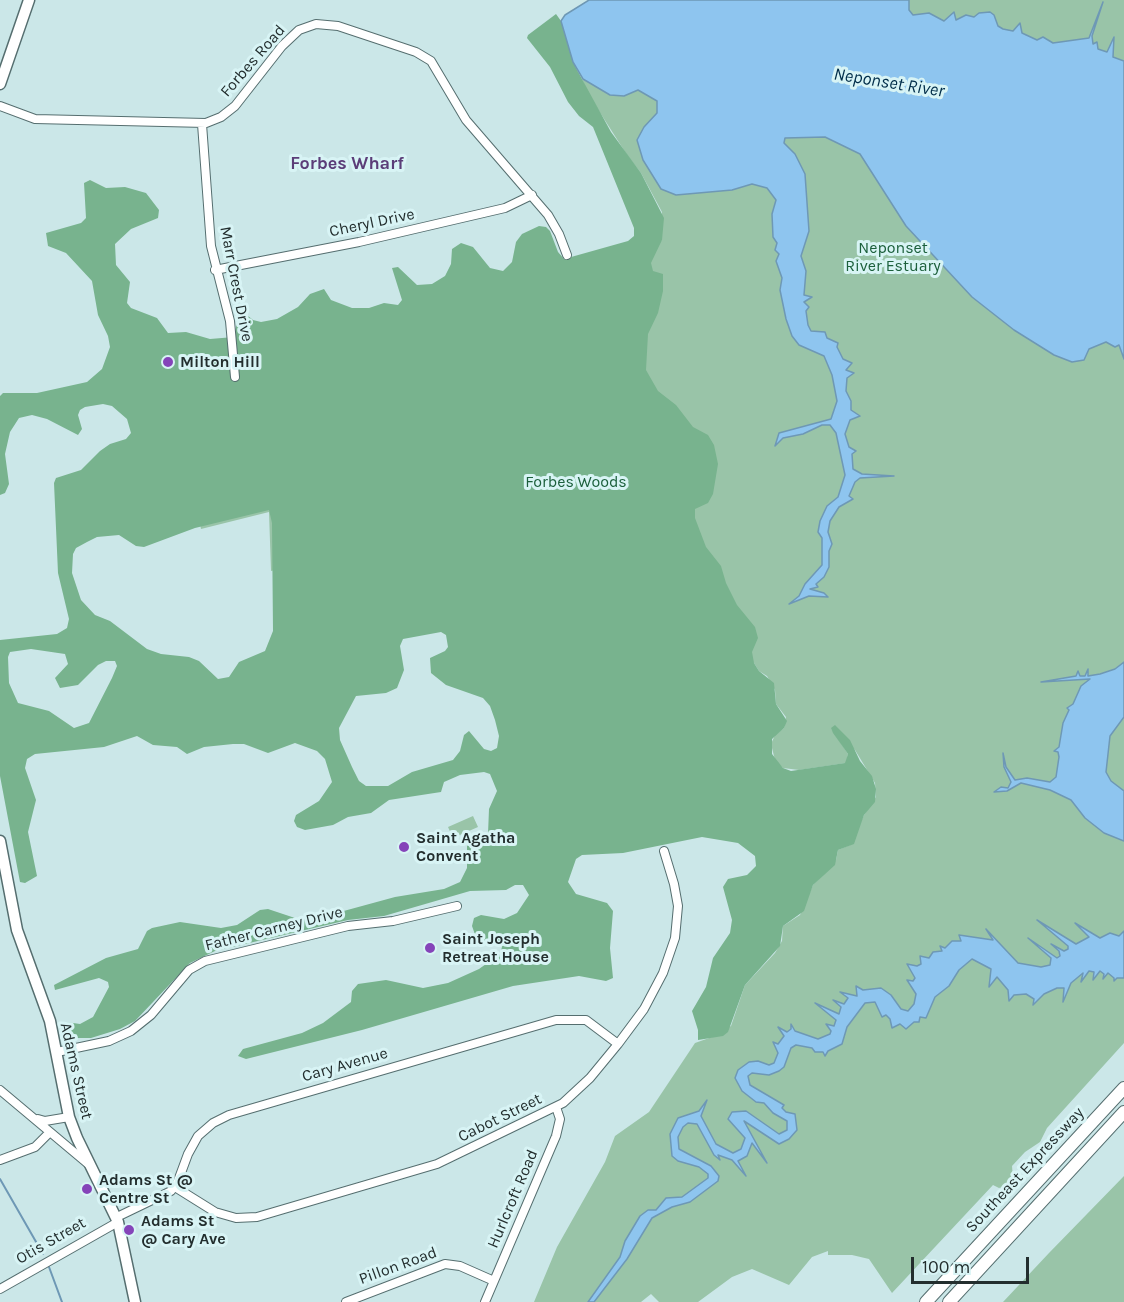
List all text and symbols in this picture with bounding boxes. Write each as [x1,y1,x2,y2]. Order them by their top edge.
street label: Forbes Road [216,21,290,101]
water label: Neponset River [832,64,946,102]
district label: Forbes Wharf [290,153,404,175]
street label: Cheryl Drive [328,205,416,241]
street label: Marr Crest Drive [215,225,257,343]
park label: Neponset River Estuary [845,238,941,276]
place label: Milton Hill [180,352,260,372]
marker: Milton Hill [161,355,175,369]
park label: Forbes Woods [525,472,627,492]
place label: Saint Agatha Convent [416,828,515,866]
marker: Saint Agatha Convent [397,840,411,854]
street label: Father Carney Drive [203,903,345,955]
place label: Saint Joseph Retreat House [442,929,549,967]
marker: Saint Joseph Retreat House [423,941,437,955]
street label: Adams Street [56,1021,96,1121]
street label: Cary Avenue [300,1044,390,1086]
street label: Cabot Street [455,1090,545,1146]
street label: Southeast Expressway [962,1103,1088,1237]
street label: Hurlcroft Road [484,1147,542,1251]
place label: Adams St @ Centre St [99,1170,193,1208]
marker: Adams St @ Centre St [80,1182,94,1196]
place label: Adams St @ Cary Ave [141,1211,226,1249]
street label: Otis Street [13,1213,89,1269]
marker: Adams St @ Cary Ave [122,1223,136,1237]
street label: Pillon Road [356,1243,440,1289]
scale bar [914,1245,1032,1283]
text: 100 m [922,1256,970,1278]

